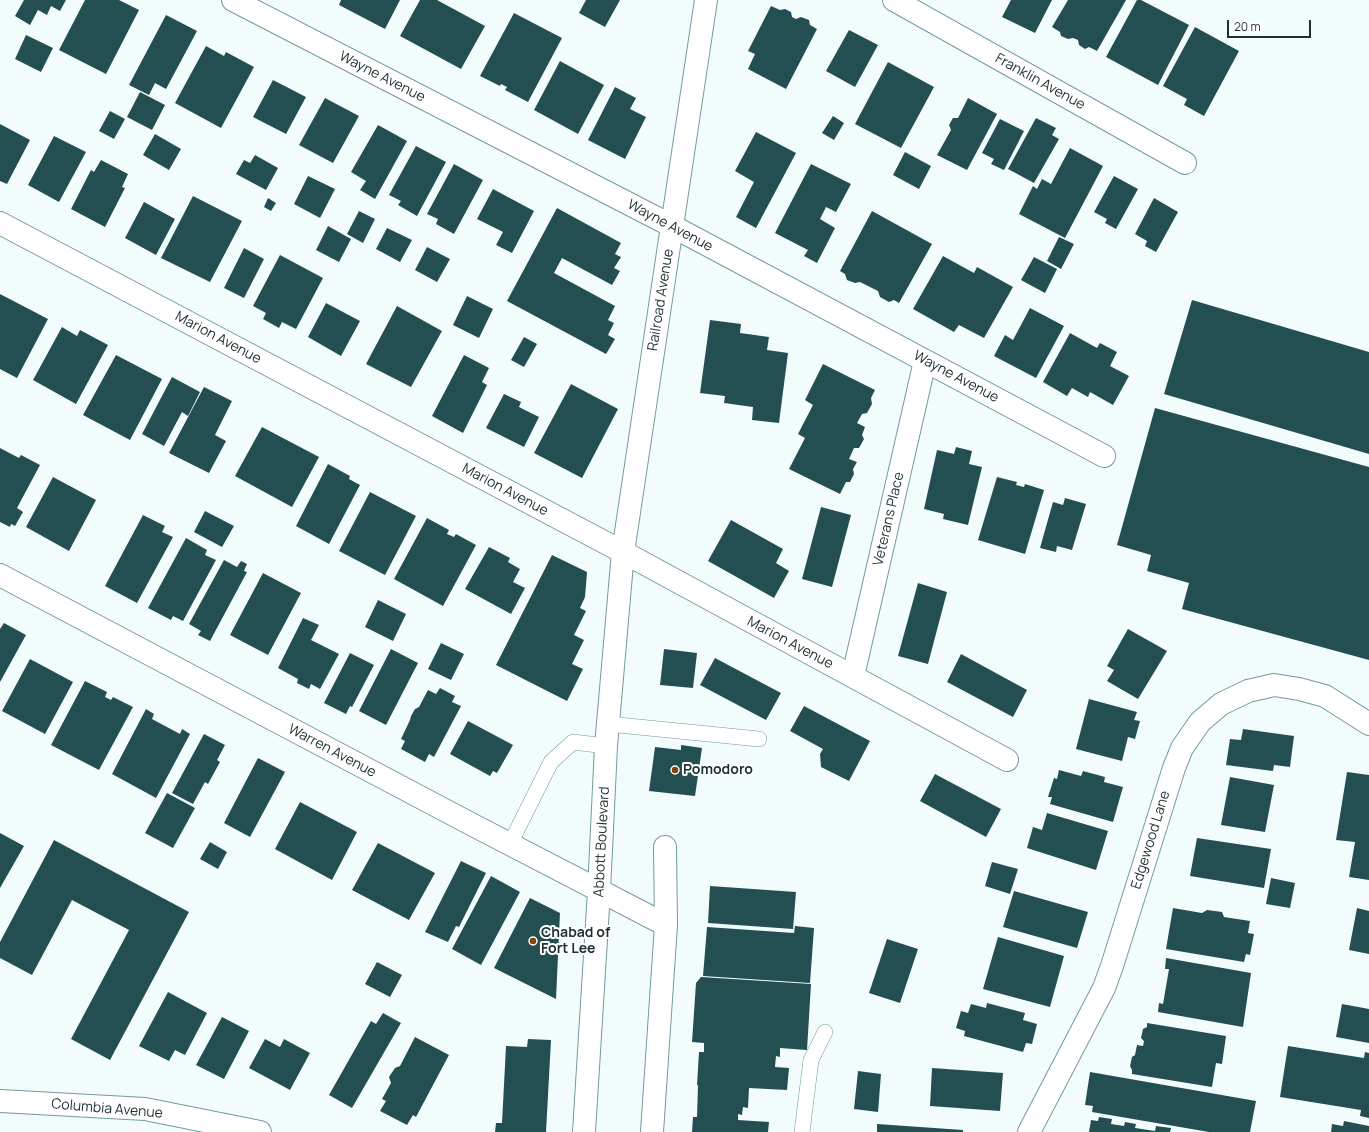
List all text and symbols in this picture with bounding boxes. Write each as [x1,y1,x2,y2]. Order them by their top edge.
scale bar [1229,12,1313,38]
text: 20 m [1234,18,1261,35]
street label: Wayne Avenue [336,48,428,106]
street label: Franklin Avenue [992,50,1088,114]
street label: Wayne Avenue [624,196,716,256]
street label: Railroad Avenue [645,248,677,352]
street label: Marion Avenue [172,308,264,368]
street label: Wayne Avenue [910,347,1002,407]
street label: Marion Avenue [459,460,551,520]
street label: Veterans Place [870,471,908,567]
street label: Marion Avenue [744,613,836,673]
street label: Warren Avenue [285,721,379,781]
place label: Pomodoro [683,762,753,778]
marker: Pomodoro [670,765,680,775]
street label: Abbott Boulevard [591,786,613,898]
street label: Edgewood Lane [1128,789,1174,891]
place label: Chabad of Fort Lee [541,925,610,958]
marker: Chabad of Fort Lee [528,936,538,946]
street label: Columbia Avenue [51,1096,163,1122]

